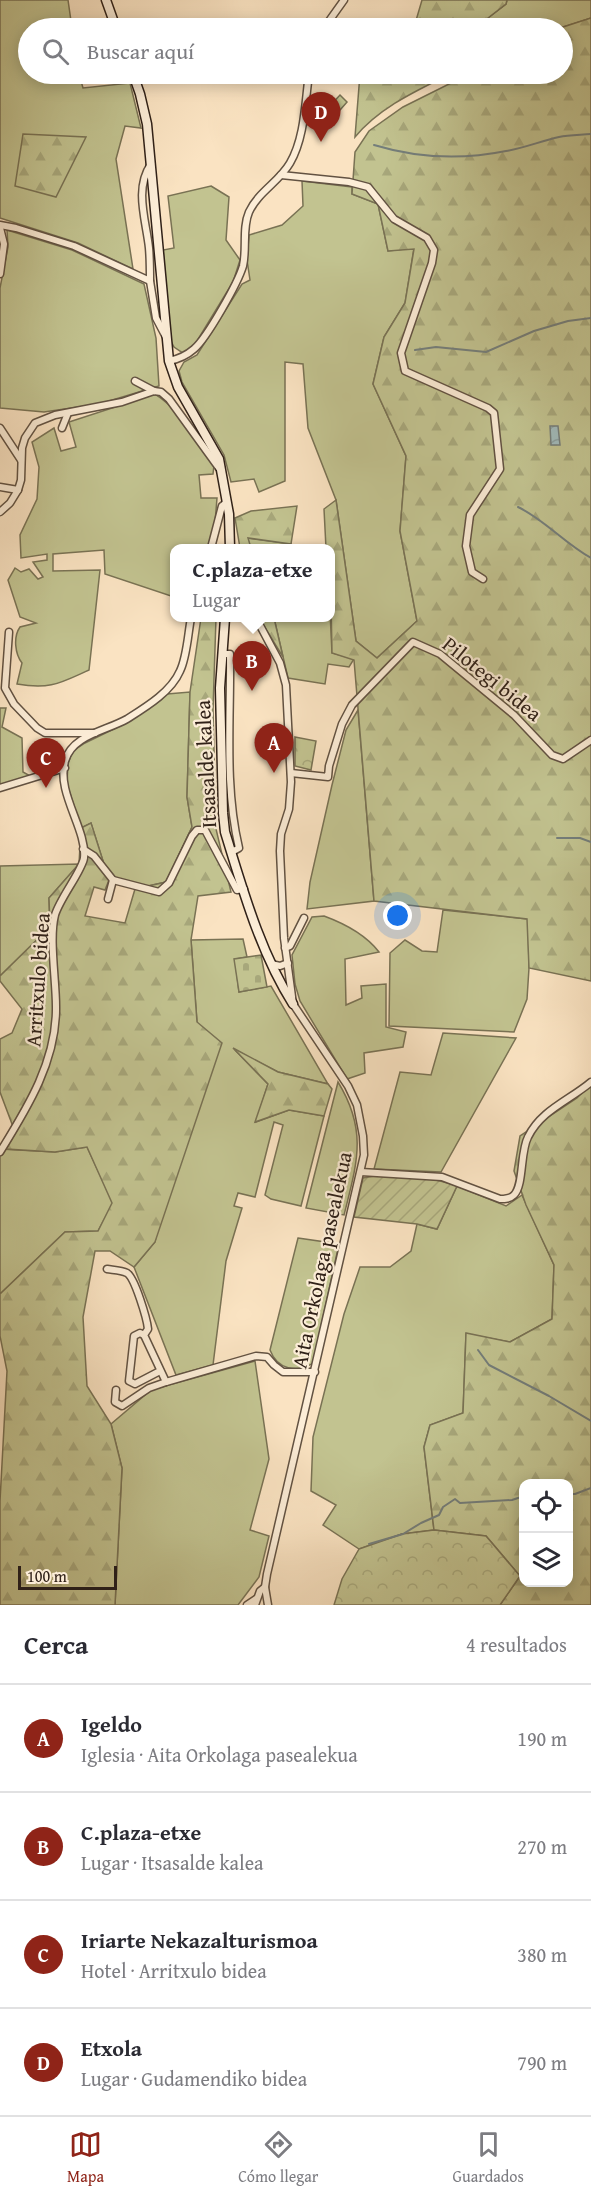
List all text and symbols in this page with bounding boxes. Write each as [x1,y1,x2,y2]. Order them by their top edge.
search box [18,18,573,84]
icon: search [39,35,72,68]
text: Buscar aquí [87,35,194,67]
pin: D [302,92,340,142]
popup [170,544,335,622]
text: C.plaza-etxe [192,553,313,585]
text: Lugar [192,585,241,614]
street label: Pilotegi bidea [436,629,549,728]
pin: B [232,642,272,691]
street label: Itsasalde kalea [187,699,224,829]
pin: A [254,724,294,773]
pin: C [26,738,66,788]
your location [383,901,412,930]
street label: Arritxulo bidea [17,912,58,1048]
street label: Aita Orkolaga pasealekua [283,1149,360,1371]
map controls [519,1479,573,1587]
button: locate [519,1479,573,1533]
button: layers [519,1533,573,1587]
scale bar [18,1563,117,1590]
text: 100 m [27,1564,67,1588]
text: Cerca [24,1625,88,1664]
text: 4 resultados [466,1630,567,1659]
text: Igeldo [81,1708,142,1740]
text: A [37,1724,50,1753]
text: 190 m [517,1724,567,1753]
text: Iglesia · Aita Orkolaga pasealekua [81,1740,358,1769]
text: C.plaza-etxe [81,1816,201,1848]
text: B [37,1832,50,1861]
text: 270 m [517,1832,567,1861]
text: Lugar · Itsasalde kalea [81,1848,263,1877]
text: Iriarte Nekazalturismoa [81,1924,318,1956]
text: C [38,1940,49,1969]
text: 380 m [517,1940,567,1969]
text: Hotel · Arritxulo bidea [81,1956,267,1985]
text: Etxola [81,2032,142,2064]
text: D [37,2048,50,2077]
text: 790 m [517,2048,567,2077]
text: Lugar · Gudamendiko bidea [81,2064,307,2093]
tab: Mapa [67,2128,104,2188]
tab: Cómo llegar [238,2128,318,2188]
tab: Guardados [453,2128,524,2188]

